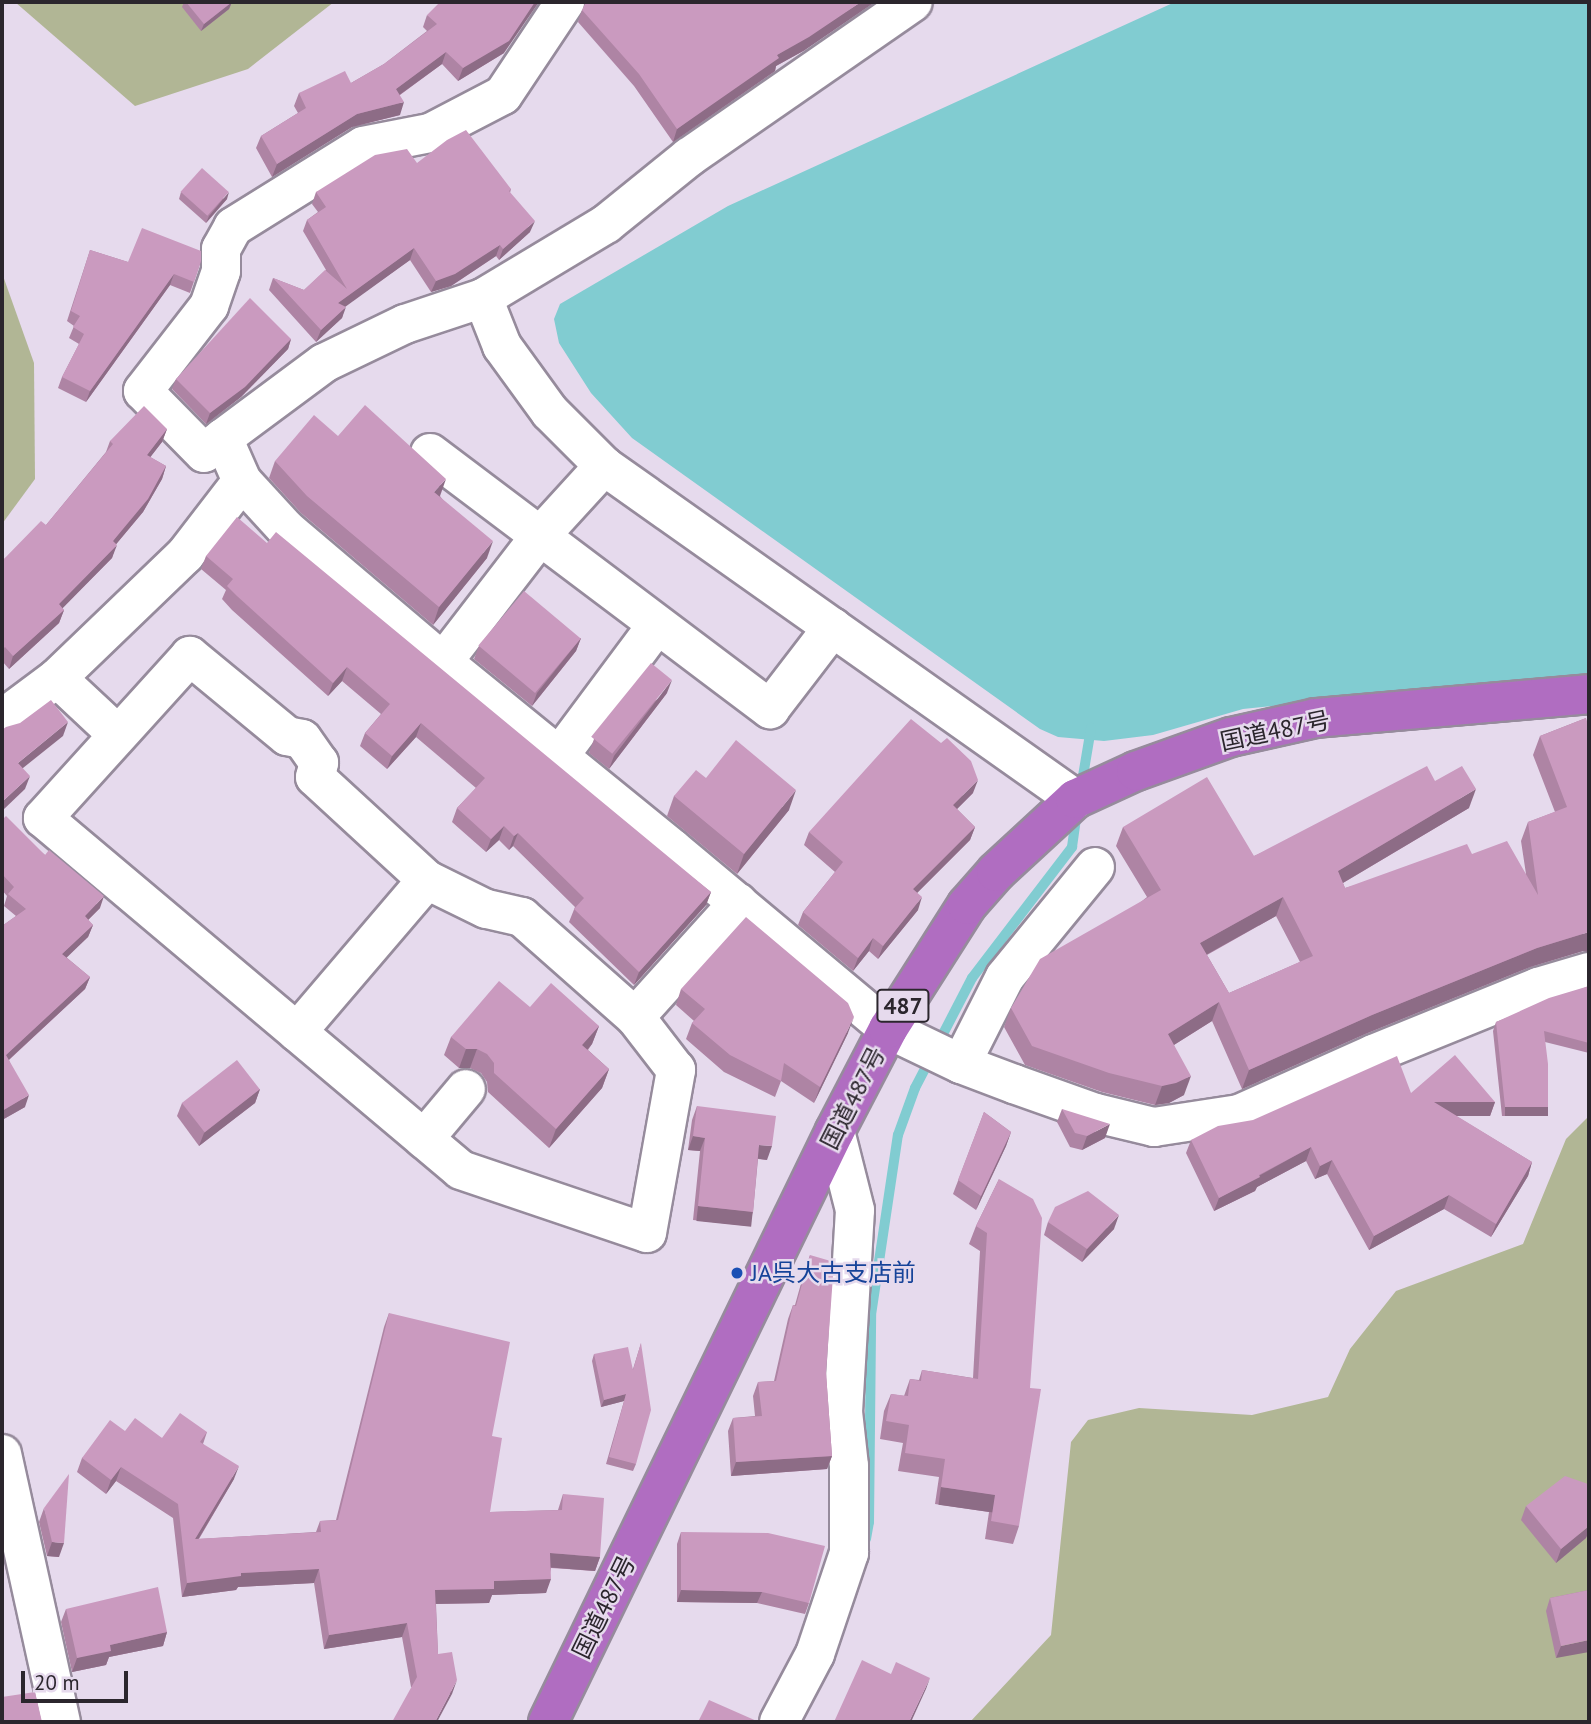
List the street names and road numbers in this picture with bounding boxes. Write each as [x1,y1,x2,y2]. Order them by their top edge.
street label: 国道487号 [1218,705,1332,757]
road number: 487 [875,987,931,1026]
street label: 国道487号 [815,1042,891,1154]
street label: 国道487号 [567,1551,641,1663]

